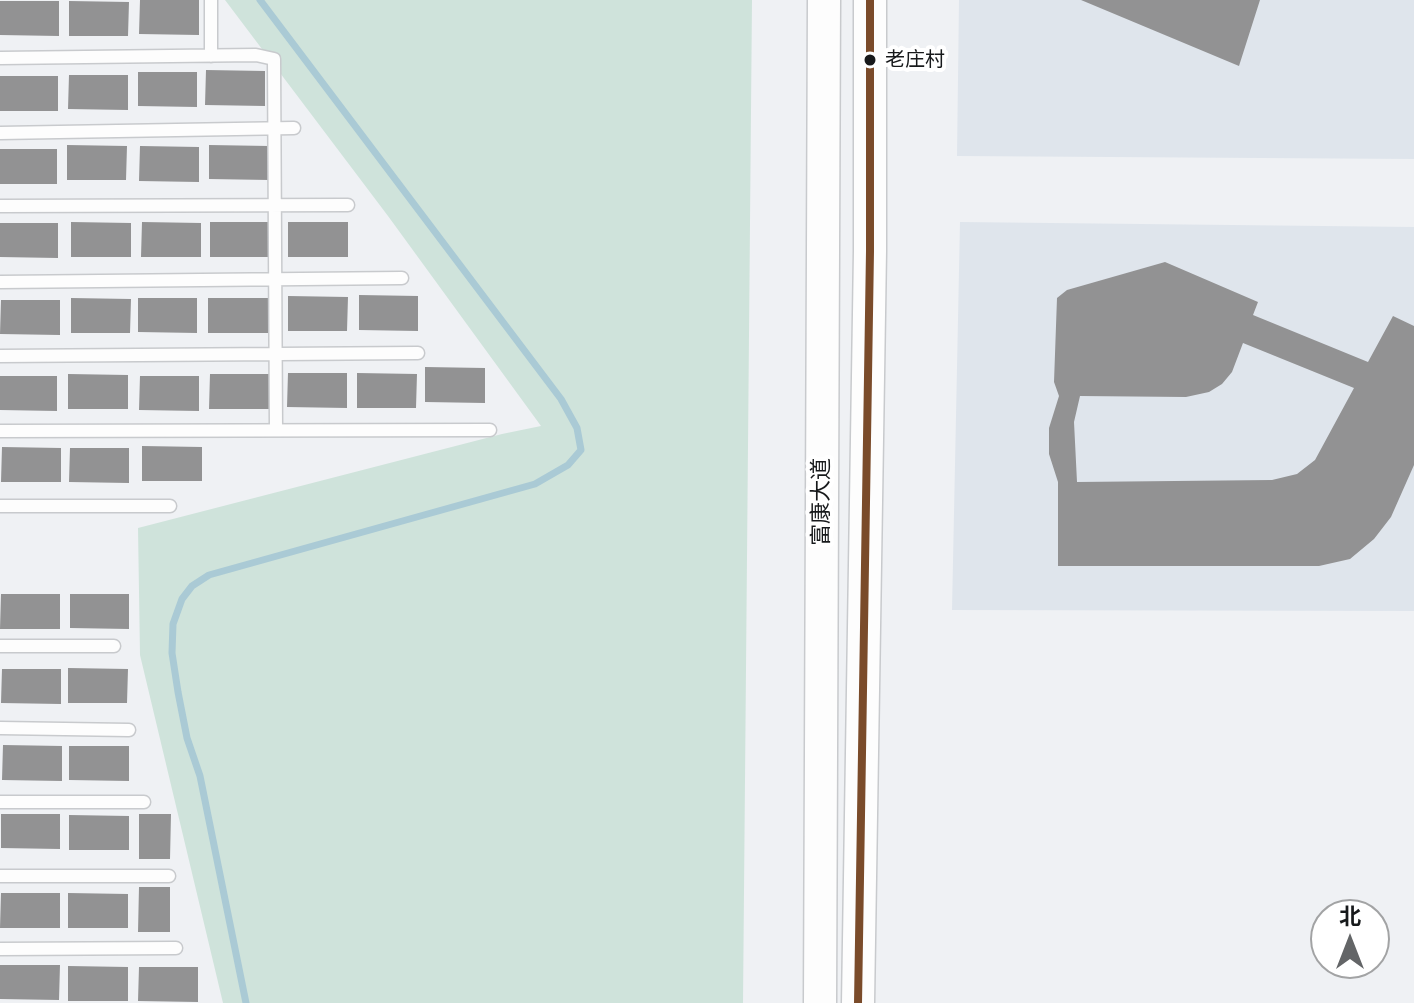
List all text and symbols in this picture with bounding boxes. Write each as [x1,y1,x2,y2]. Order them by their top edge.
place label: 老庄村 [885,48,945,72]
marker: 老庄村 [862,52,878,68]
street label: 富康大道 [809,458,835,546]
north arrow [1310,899,1390,979]
text: 北 [1339,904,1361,929]

